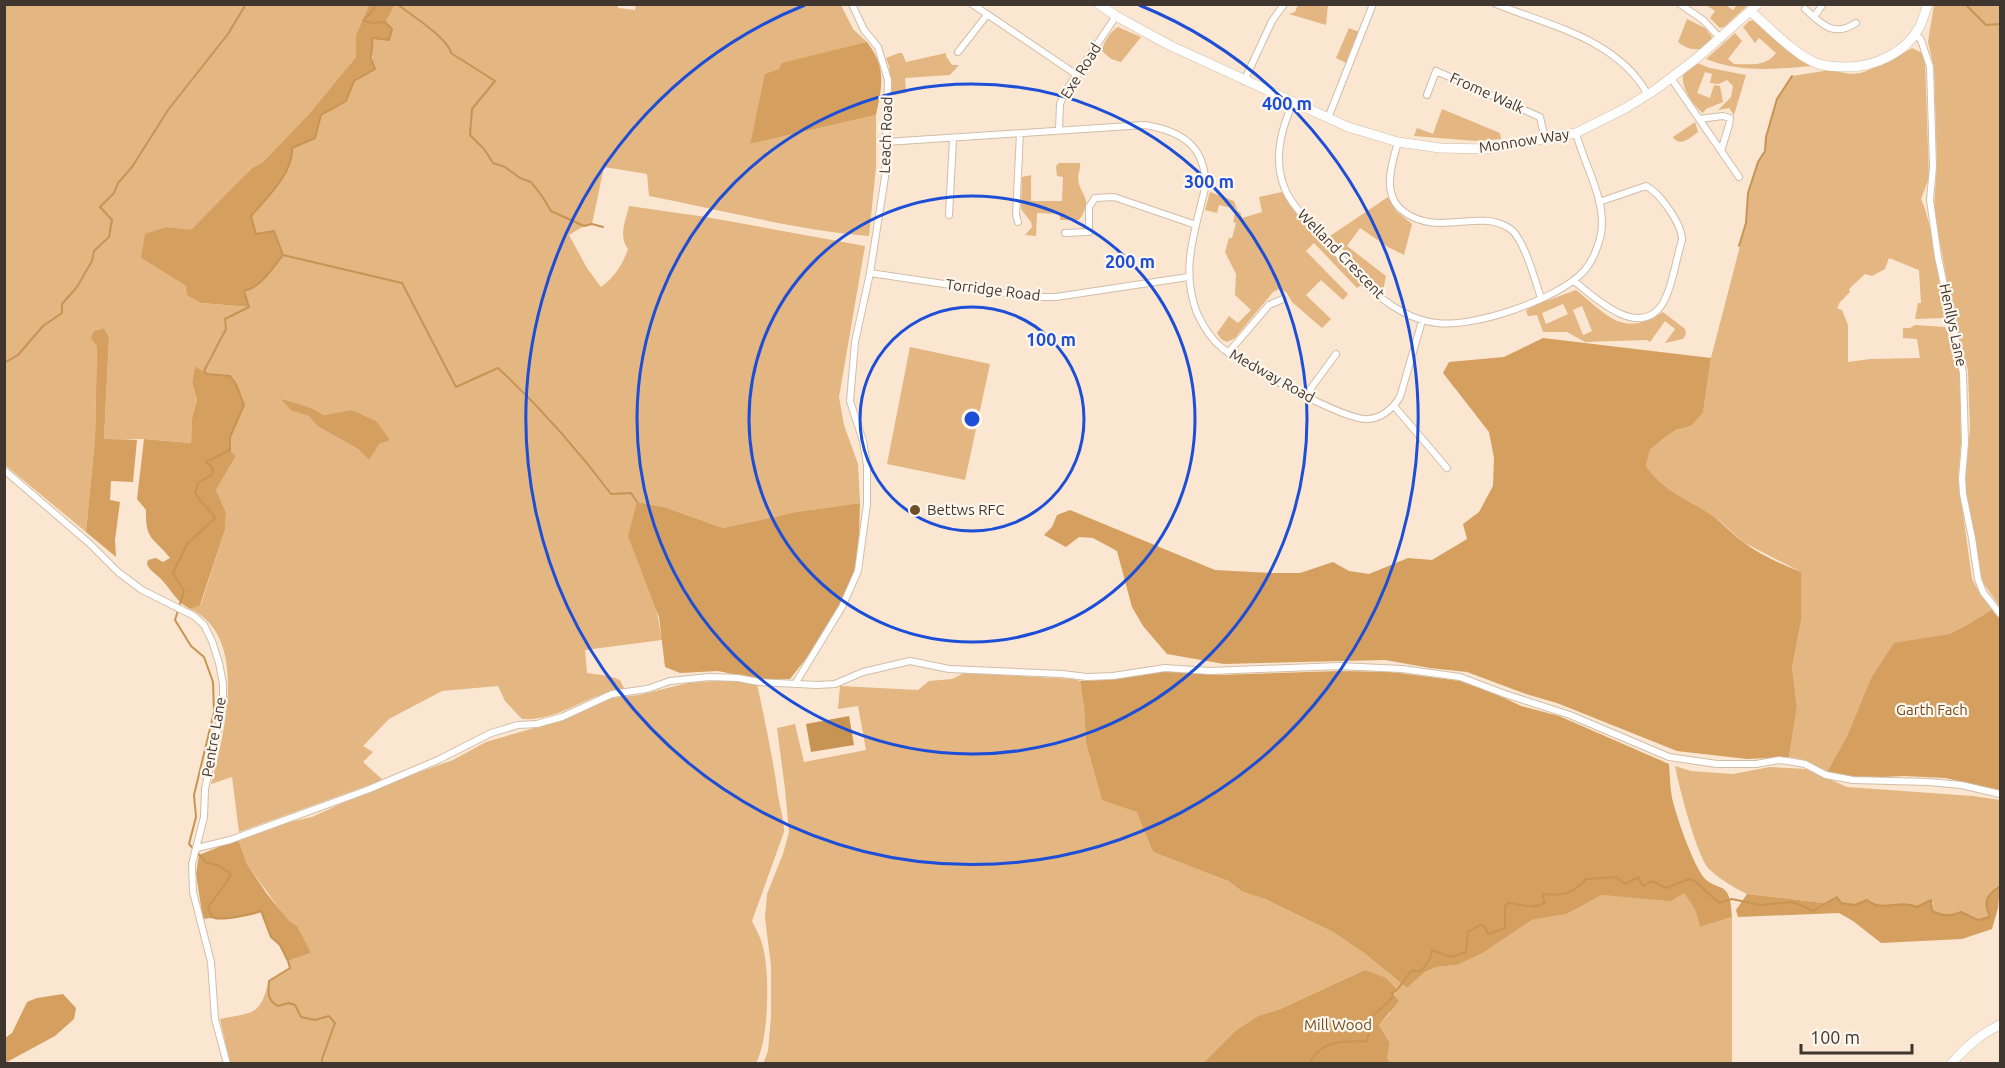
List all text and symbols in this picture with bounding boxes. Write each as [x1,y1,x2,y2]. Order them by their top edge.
street label: Exe Road [1057,40,1104,102]
street label: Frome Walk [1447,69,1527,117]
text: 400 m [1262,93,1312,113]
street label: Leach Road [876,96,895,174]
street label: Monnow Way [1478,125,1570,156]
text: 300 m [1184,171,1234,191]
street label: Welland Crescent [1294,205,1388,302]
text: 200 m [1105,251,1155,271]
street label: Torridge Road [945,275,1041,304]
street label: Henllys Lane [1936,282,1971,368]
text: 100 m [1026,329,1076,349]
street label: Medway Road [1227,345,1318,406]
centre of rings [962,409,982,429]
place label: Bettws RFC [927,501,1005,518]
marker: Bettws RFC [908,503,922,517]
street label: Pentre Lane [198,696,229,778]
park label: Garth Fach [1896,701,1968,718]
park label: Mill Wood [1304,1016,1372,1033]
scale bar [1801,1017,1912,1055]
text: 100 m [1810,1027,1860,1047]

